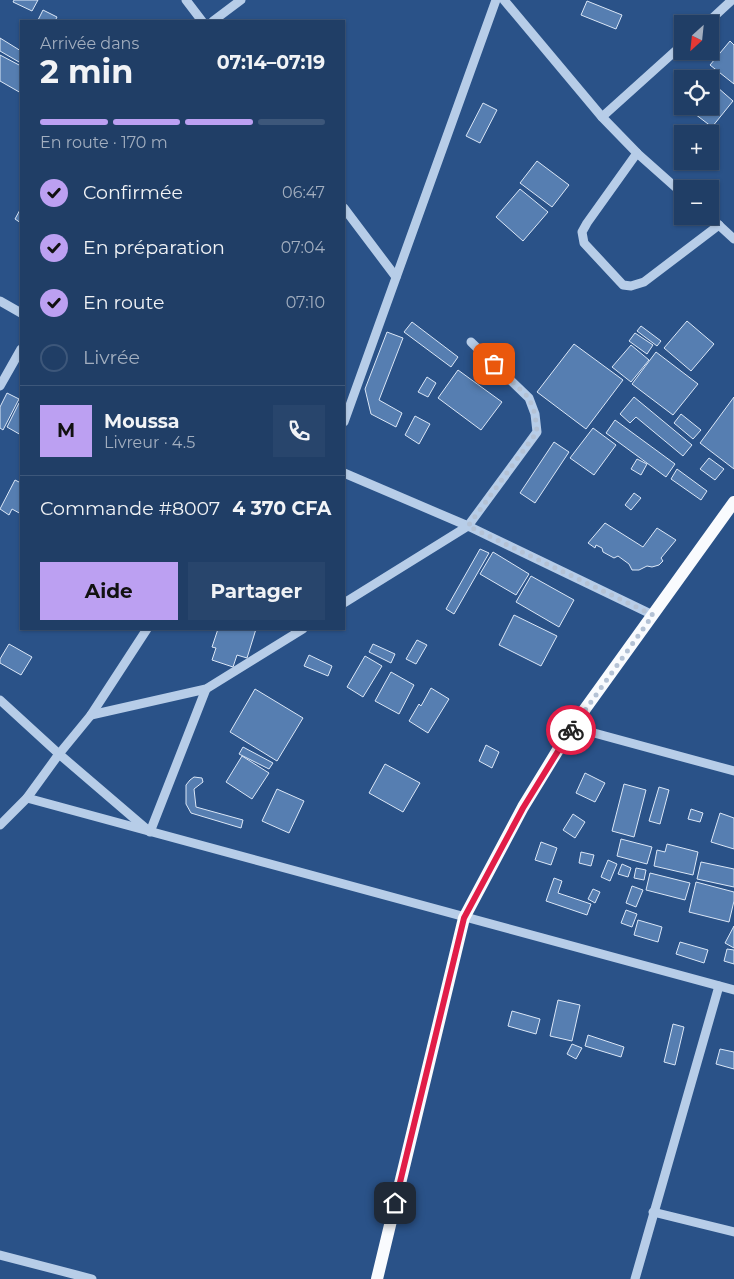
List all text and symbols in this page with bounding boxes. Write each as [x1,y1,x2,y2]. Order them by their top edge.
north arrow [674,15,719,60]
map controls [674,15,719,225]
text: Arrivée dans [40,34,139,53]
text: 07:14–07:19 [217,51,325,74]
text: 2 min [40,52,133,91]
button: locate [674,70,719,115]
button: + [674,125,719,170]
text: En route · 170 m [40,133,168,152]
icon: check [40,179,68,207]
button: − [674,180,719,225]
text: Confirmée [83,181,183,204]
text: 06:47 [282,183,325,202]
icon: check [40,234,68,262]
text: En préparation [83,236,225,259]
text: 07:04 [281,238,325,257]
icon: check [40,289,68,317]
text: En route [83,291,164,314]
text: 07:10 [286,293,325,312]
pin [473,343,515,385]
text: Livrée [83,346,140,369]
icon: bag [480,350,508,378]
button: phone [273,405,325,457]
text: Moussa [104,410,180,433]
text: M [57,419,75,442]
text: Livreur · 4.5 [104,433,195,452]
text: Commande #8007 [40,497,220,520]
text: 4 370 CFA [232,497,331,520]
button: Aide [40,562,178,620]
button: Partager [188,562,325,620]
courier [546,705,596,755]
icon: bike [557,716,585,744]
pin [374,1182,416,1224]
icon: home [381,1189,409,1217]

